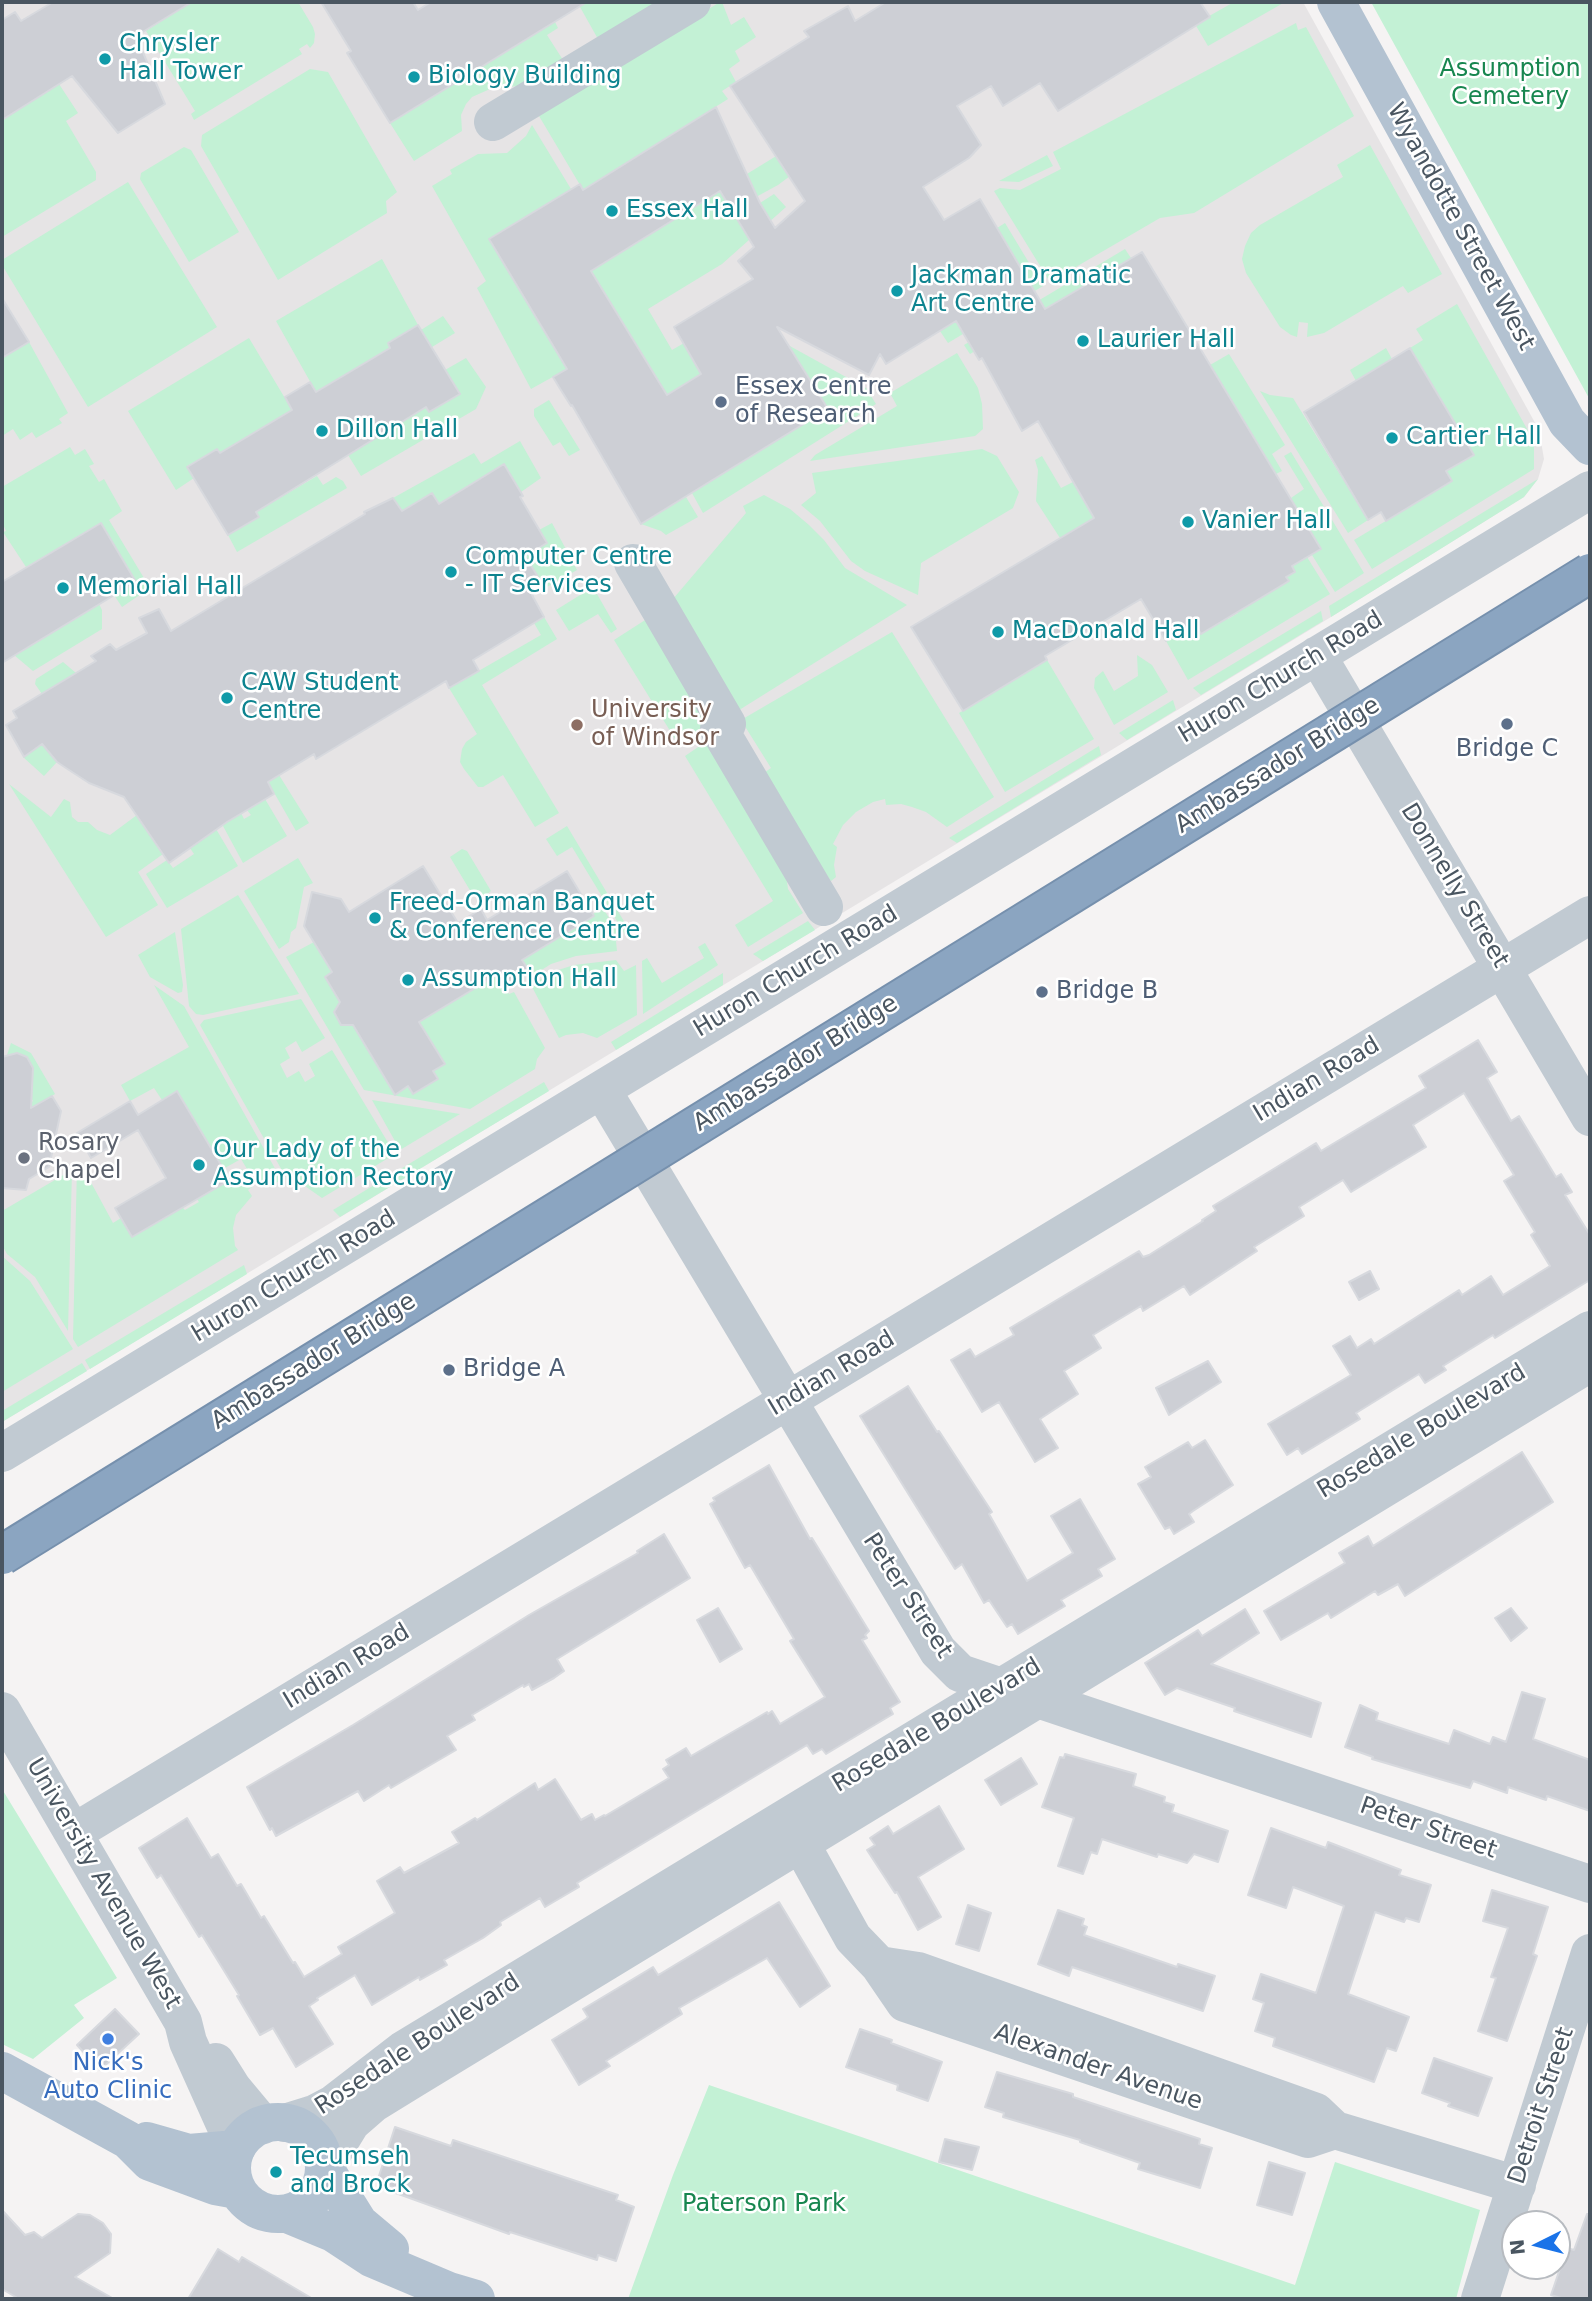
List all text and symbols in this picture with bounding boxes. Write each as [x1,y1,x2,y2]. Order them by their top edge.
place label: Chrysler Hall Tower [119,31,242,87]
marker: Chrysler Hall Tower [97,51,113,67]
park label: Assumption Cemetery [1439,56,1581,112]
place label: Biology Building [428,63,622,91]
marker: Biology Building [406,69,422,85]
street label: Wyandotte Street West [1380,98,1540,356]
place label: Essex Hall [626,197,748,225]
marker: Essex Hall [604,203,620,219]
place label: Jackman Dramatic Art Centre [911,263,1131,319]
marker: Jackman Dramatic Art Centre [889,283,905,299]
place label: Laurier Hall [1097,327,1235,355]
marker: Laurier Hall [1075,333,1091,349]
place label: Essex Centre of Research [735,374,892,430]
marker: Essex Centre of Research [713,394,729,410]
place label: Dillon Hall [336,417,458,445]
marker: Dillon Hall [314,423,330,439]
place label: Cartier Hall [1406,424,1542,452]
marker: Cartier Hall [1384,430,1400,446]
place label: Vanier Hall [1202,508,1331,536]
marker: Vanier Hall [1180,514,1196,530]
place label: Computer Centre - IT Services [465,544,672,600]
marker: Computer Centre - IT Services [443,564,459,580]
place label: Memorial Hall [77,574,242,602]
marker: Memorial Hall [55,580,71,596]
street label: Huron Church Road [1174,606,1388,750]
place label: MacDonald Hall [1012,618,1199,646]
marker: MacDonald Hall [990,624,1006,640]
place label: CAW Student Centre [241,670,399,726]
marker: CAW Student Centre [219,690,235,706]
street label: Ambassador Bridge [1171,691,1385,841]
place label: University of Windsor [591,697,719,753]
marker: Bridge C [1499,716,1515,732]
marker: University of Windsor [569,717,585,733]
place label: Bridge C [1456,736,1558,764]
street label: Donnelly Street [1394,799,1514,973]
place label: Freed-Orman Banquet & Conference Centre [389,890,655,946]
street label: Huron Church Road [689,900,903,1044]
marker: Freed-Orman Banquet & Conference Centre [367,910,383,926]
place label: Assumption Hall [422,966,617,994]
marker: Assumption Hall [400,972,416,988]
place label: Bridge B [1056,978,1158,1006]
marker: Bridge B [1034,984,1050,1000]
street label: Ambassador Bridge [689,989,903,1139]
street label: Indian Road [1249,1031,1385,1129]
place label: Rosary Chapel [38,1130,121,1186]
place label: Our Lady of the Assumption Rectory [213,1137,454,1193]
marker: Rosary Chapel [16,1150,32,1166]
marker: Our Lady of the Assumption Rectory [191,1157,207,1173]
street label: Huron Church Road [187,1205,401,1349]
street label: Ambassador Bridge [207,1287,421,1437]
street label: Indian Road [764,1325,900,1423]
place label: Bridge A [463,1356,565,1384]
street label: Rosedale Boulevard [1313,1358,1531,1506]
marker: Bridge A [441,1362,457,1378]
street label: Peter Street [856,1528,958,1664]
street label: Indian Road [279,1618,415,1716]
street label: Rosedale Boulevard [828,1652,1046,1800]
street label: University Avenue West [19,1754,187,2014]
street label: Peter Street [1356,1792,1500,1866]
street label: Rosedale Boulevard [310,1968,526,2122]
street label: Alexander Avenue [990,2019,1206,2117]
street label: Detroit Street [1503,2024,1581,2188]
marker: Nick's Auto Clinic [100,2031,116,2047]
place label: Nick's Auto Clinic [44,2050,172,2106]
place label: Tecumseh and Brock [290,2144,410,2200]
marker: Tecumseh and Brock [268,2164,284,2180]
park label: Paterson Park [682,2191,846,2219]
north arrow [1501,2210,1571,2280]
text: N [1505,2238,1529,2256]

